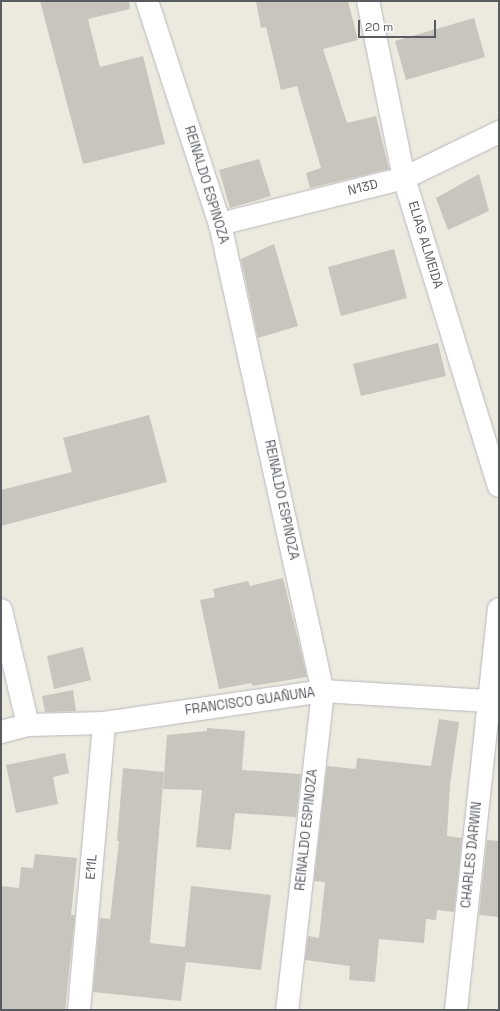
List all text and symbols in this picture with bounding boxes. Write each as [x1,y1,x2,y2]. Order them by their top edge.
scale bar [360,12,438,38]
text: 20 m [365,19,393,35]
street label: REINALDO ESPINOZA [181,124,231,246]
street label: N13D [346,177,380,199]
street label: ELIAS ALMEIDA [404,199,446,291]
street label: REINALDO ESPINOZA [261,439,301,561]
street label: FRANCISCO GUAÑUNA [184,685,316,719]
street label: REINALDO ESPINOZA [293,768,321,892]
street label: CHARLES DARWIN [459,801,485,909]
street label: E11L [83,854,101,880]

